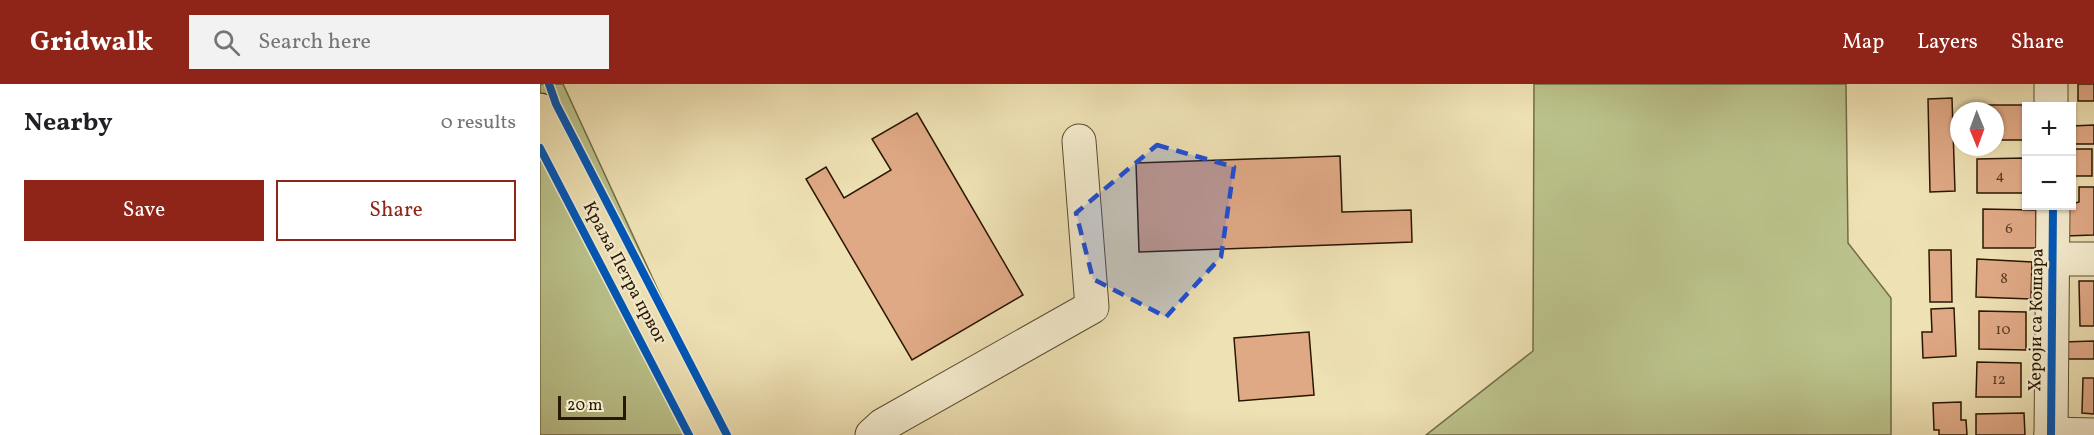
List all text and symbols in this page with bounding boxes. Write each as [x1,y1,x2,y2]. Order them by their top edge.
search box [189,15,609,69]
text: Gridwalk [30,23,153,62]
icon: search [210,26,243,59]
text: Search here [258,27,371,58]
text: Map [1842,28,1884,57]
text: Layers [1917,28,1978,57]
text: Share [2011,28,2064,57]
north arrow [1950,102,2004,156]
map controls [2022,102,2076,210]
button: + [2022,102,2076,156]
text: Nearby [24,105,113,141]
text: 0 results [441,109,516,137]
button: − [2022,156,2076,210]
house number: 4 [1996,166,2005,187]
button: Save [24,180,264,241]
button: Share [276,180,516,241]
street label: Краља Петра првог [576,197,672,349]
house number: 6 [2005,219,2013,240]
street label: Хероји са Кошара [2023,248,2051,392]
house number: 8 [2000,269,2008,290]
house number: 10 [1996,320,2010,341]
house number: 12 [1992,370,2006,391]
scale bar [558,393,626,420]
text: 20 m [567,395,602,417]

